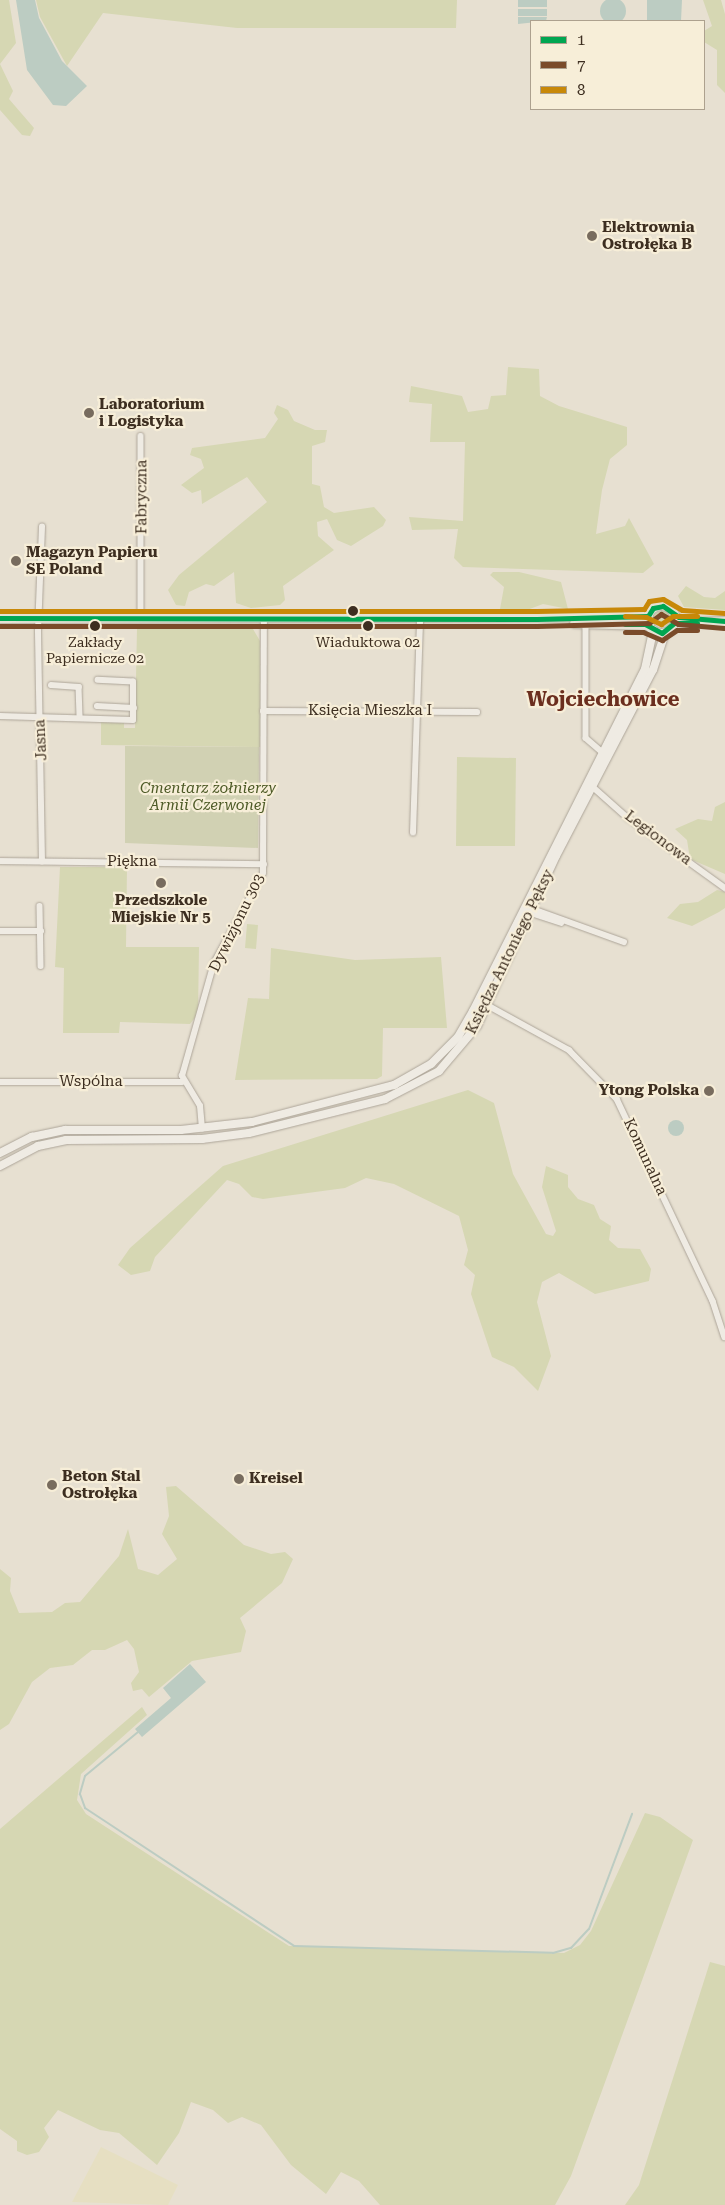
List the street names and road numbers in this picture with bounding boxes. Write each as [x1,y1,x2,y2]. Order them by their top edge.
street label: Fabryczna [133,460,151,534]
street label: Księcia Mieszka I [308,702,432,720]
street label: Jasna [31,719,51,761]
street label: Legionowa [621,807,695,869]
street label: Piękna [107,853,157,871]
street label: Księdza Antoniego Pęksy [462,867,558,1037]
street label: Dywizjonu 303 [205,871,269,975]
street label: Wspólna [59,1073,123,1091]
street label: Komunalna [619,1116,671,1198]

